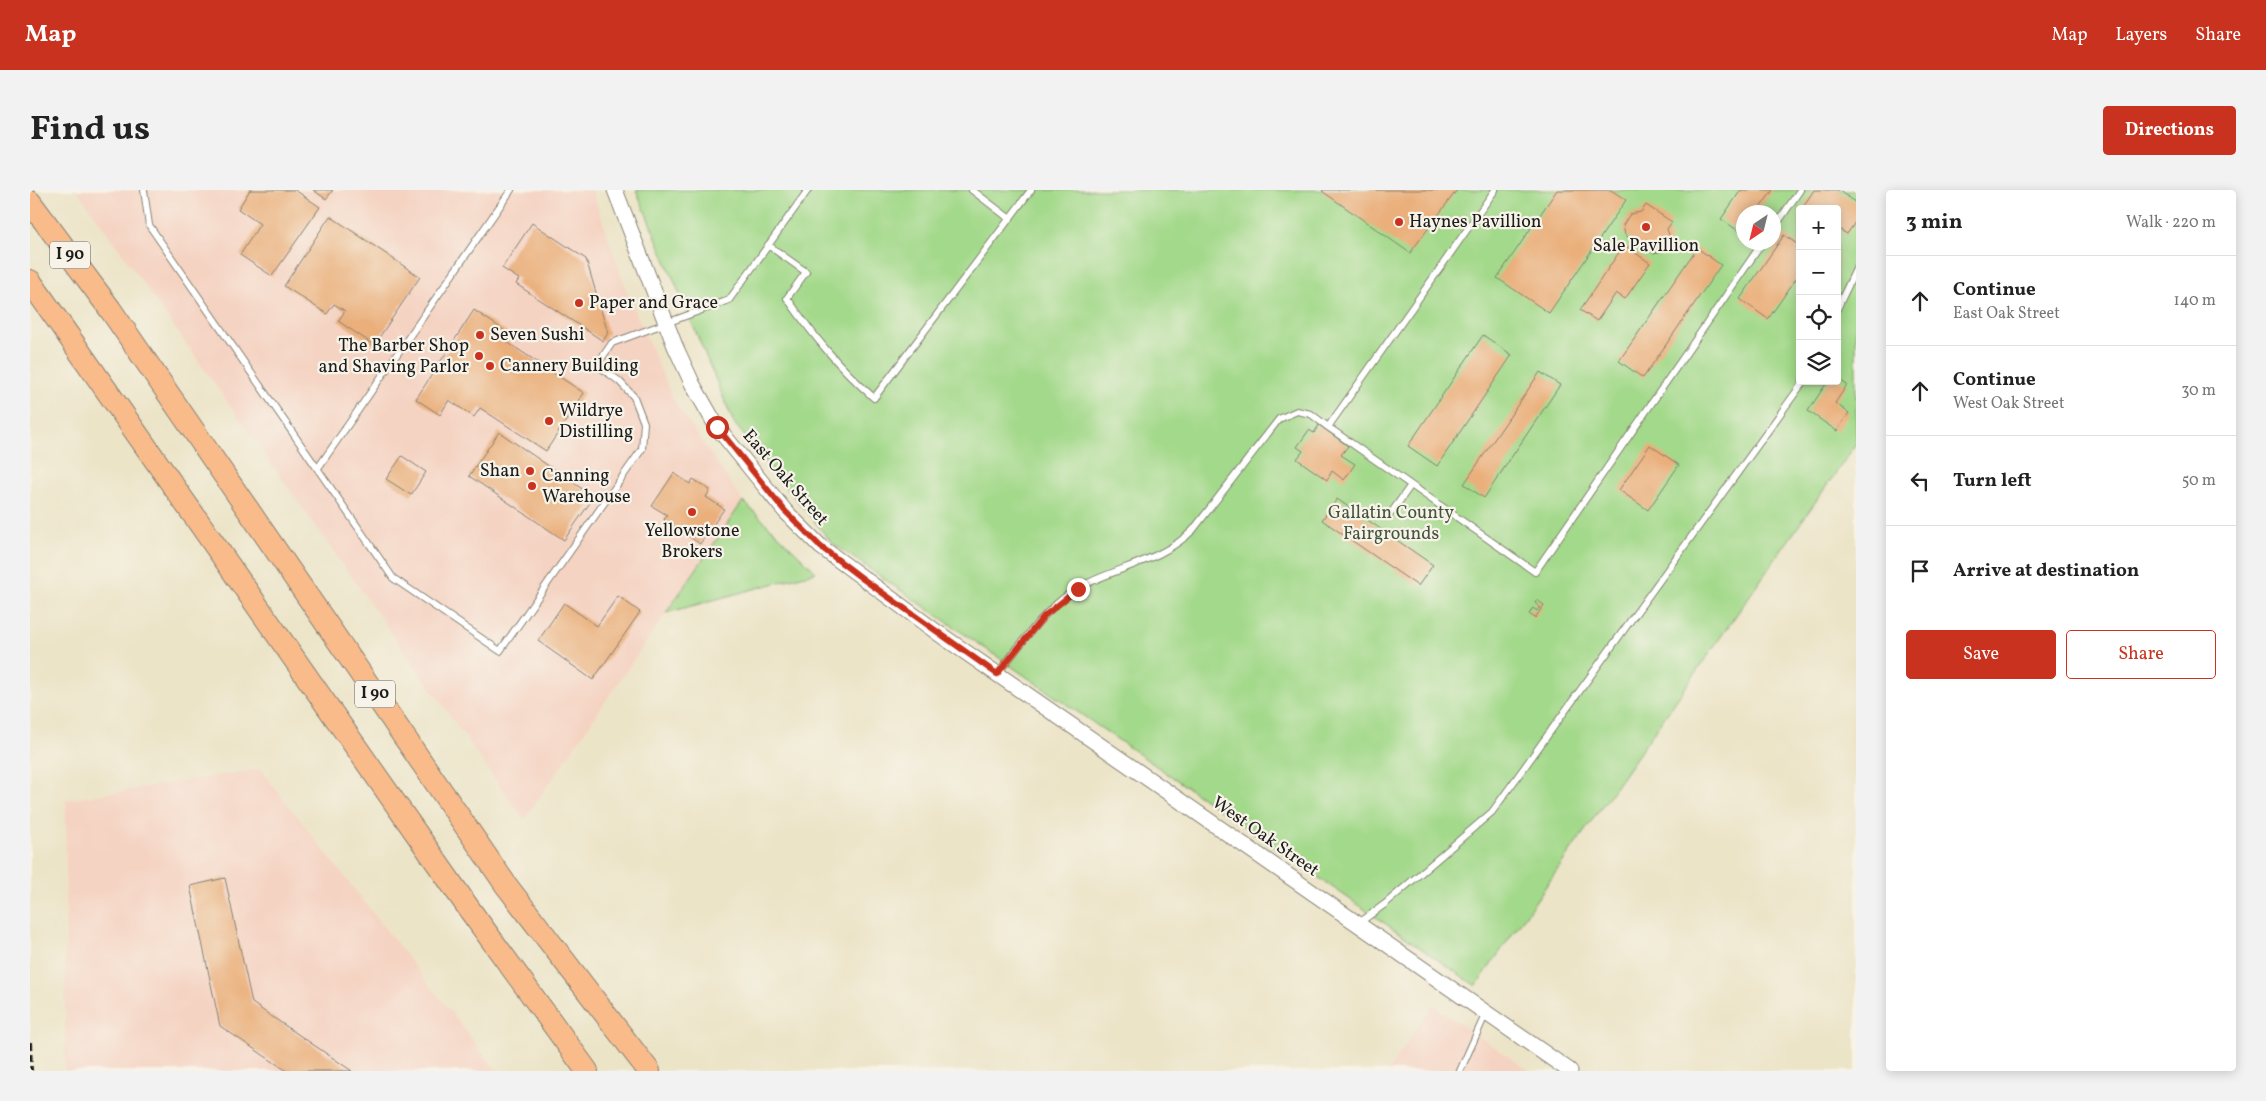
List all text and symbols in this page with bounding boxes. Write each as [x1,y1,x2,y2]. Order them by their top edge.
text: Map [25,18,76,52]
text: Map [2051,23,2087,48]
text: Layers [2115,23,2167,48]
text: Share [2195,23,2241,48]
text: Find us [30,106,150,154]
button: Directions [2103,106,2236,155]
north arrow [1736,205,1781,250]
map controls [1796,205,1841,385]
button: + [1796,205,1841,250]
text: 3 min [1906,208,1962,237]
place label: Haynes Pavillion [1409,210,1542,235]
text: Walk · 220 m [2126,212,2216,234]
marker: Haynes Pavillion [1393,216,1405,228]
marker: Sale Pavillion [1640,221,1652,233]
place label: Sale Pavillion [1593,234,1700,259]
road number: I 90 [50,242,90,268]
button: − [1796,250,1841,295]
text: Continue [1953,277,2036,303]
icon: ahead [1906,287,1934,315]
text: 140 m [2174,290,2216,312]
place label: Paper and Grace [589,291,718,316]
button: locate [1796,295,1841,340]
marker: Paper and Grace [573,297,585,309]
text: East Oak Street [1953,303,2060,325]
place label: Seven Sushi [490,323,584,348]
marker: Seven Sushi [474,329,486,341]
place label: The Barber Shop and Shaving Parlor [319,334,469,380]
button: layers [1796,340,1841,385]
marker: The Barber Shop and Shaving Parlor [473,350,485,362]
place label: Cannery Building [500,354,639,379]
marker: Cannery Building [484,360,496,372]
text: Continue [1953,367,2036,393]
icon: ahead [1906,377,1934,405]
text: 30 m [2181,380,2216,402]
text: West Oak Street [1953,393,2065,415]
place label: Wildrye Distilling [559,399,633,445]
marker: Wildrye Distilling [543,415,555,427]
route start [706,416,729,439]
street label: East Oak Street [736,424,834,532]
place label: Shan [480,459,520,484]
place label: Canning Warehouse [542,464,631,510]
marker: Shan [524,465,536,477]
icon: left [1906,467,1934,495]
text: Turn left [1953,468,2032,494]
text: 50 m [2182,470,2216,492]
marker: Canning Warehouse [526,480,538,492]
park label: Gallatin County Fairgrounds [1328,501,1454,547]
marker: Yellowstone Brokers [686,506,698,518]
place label: Yellowstone Brokers [644,519,740,565]
icon: arrive [1906,557,1934,585]
text: Arrive at destination [1953,558,2139,584]
route end [1067,578,1090,601]
button: Save [1906,630,2056,679]
button: Share [2066,630,2216,679]
road number: I 90 [355,680,395,708]
street label: West Oak Street [1206,791,1324,883]

